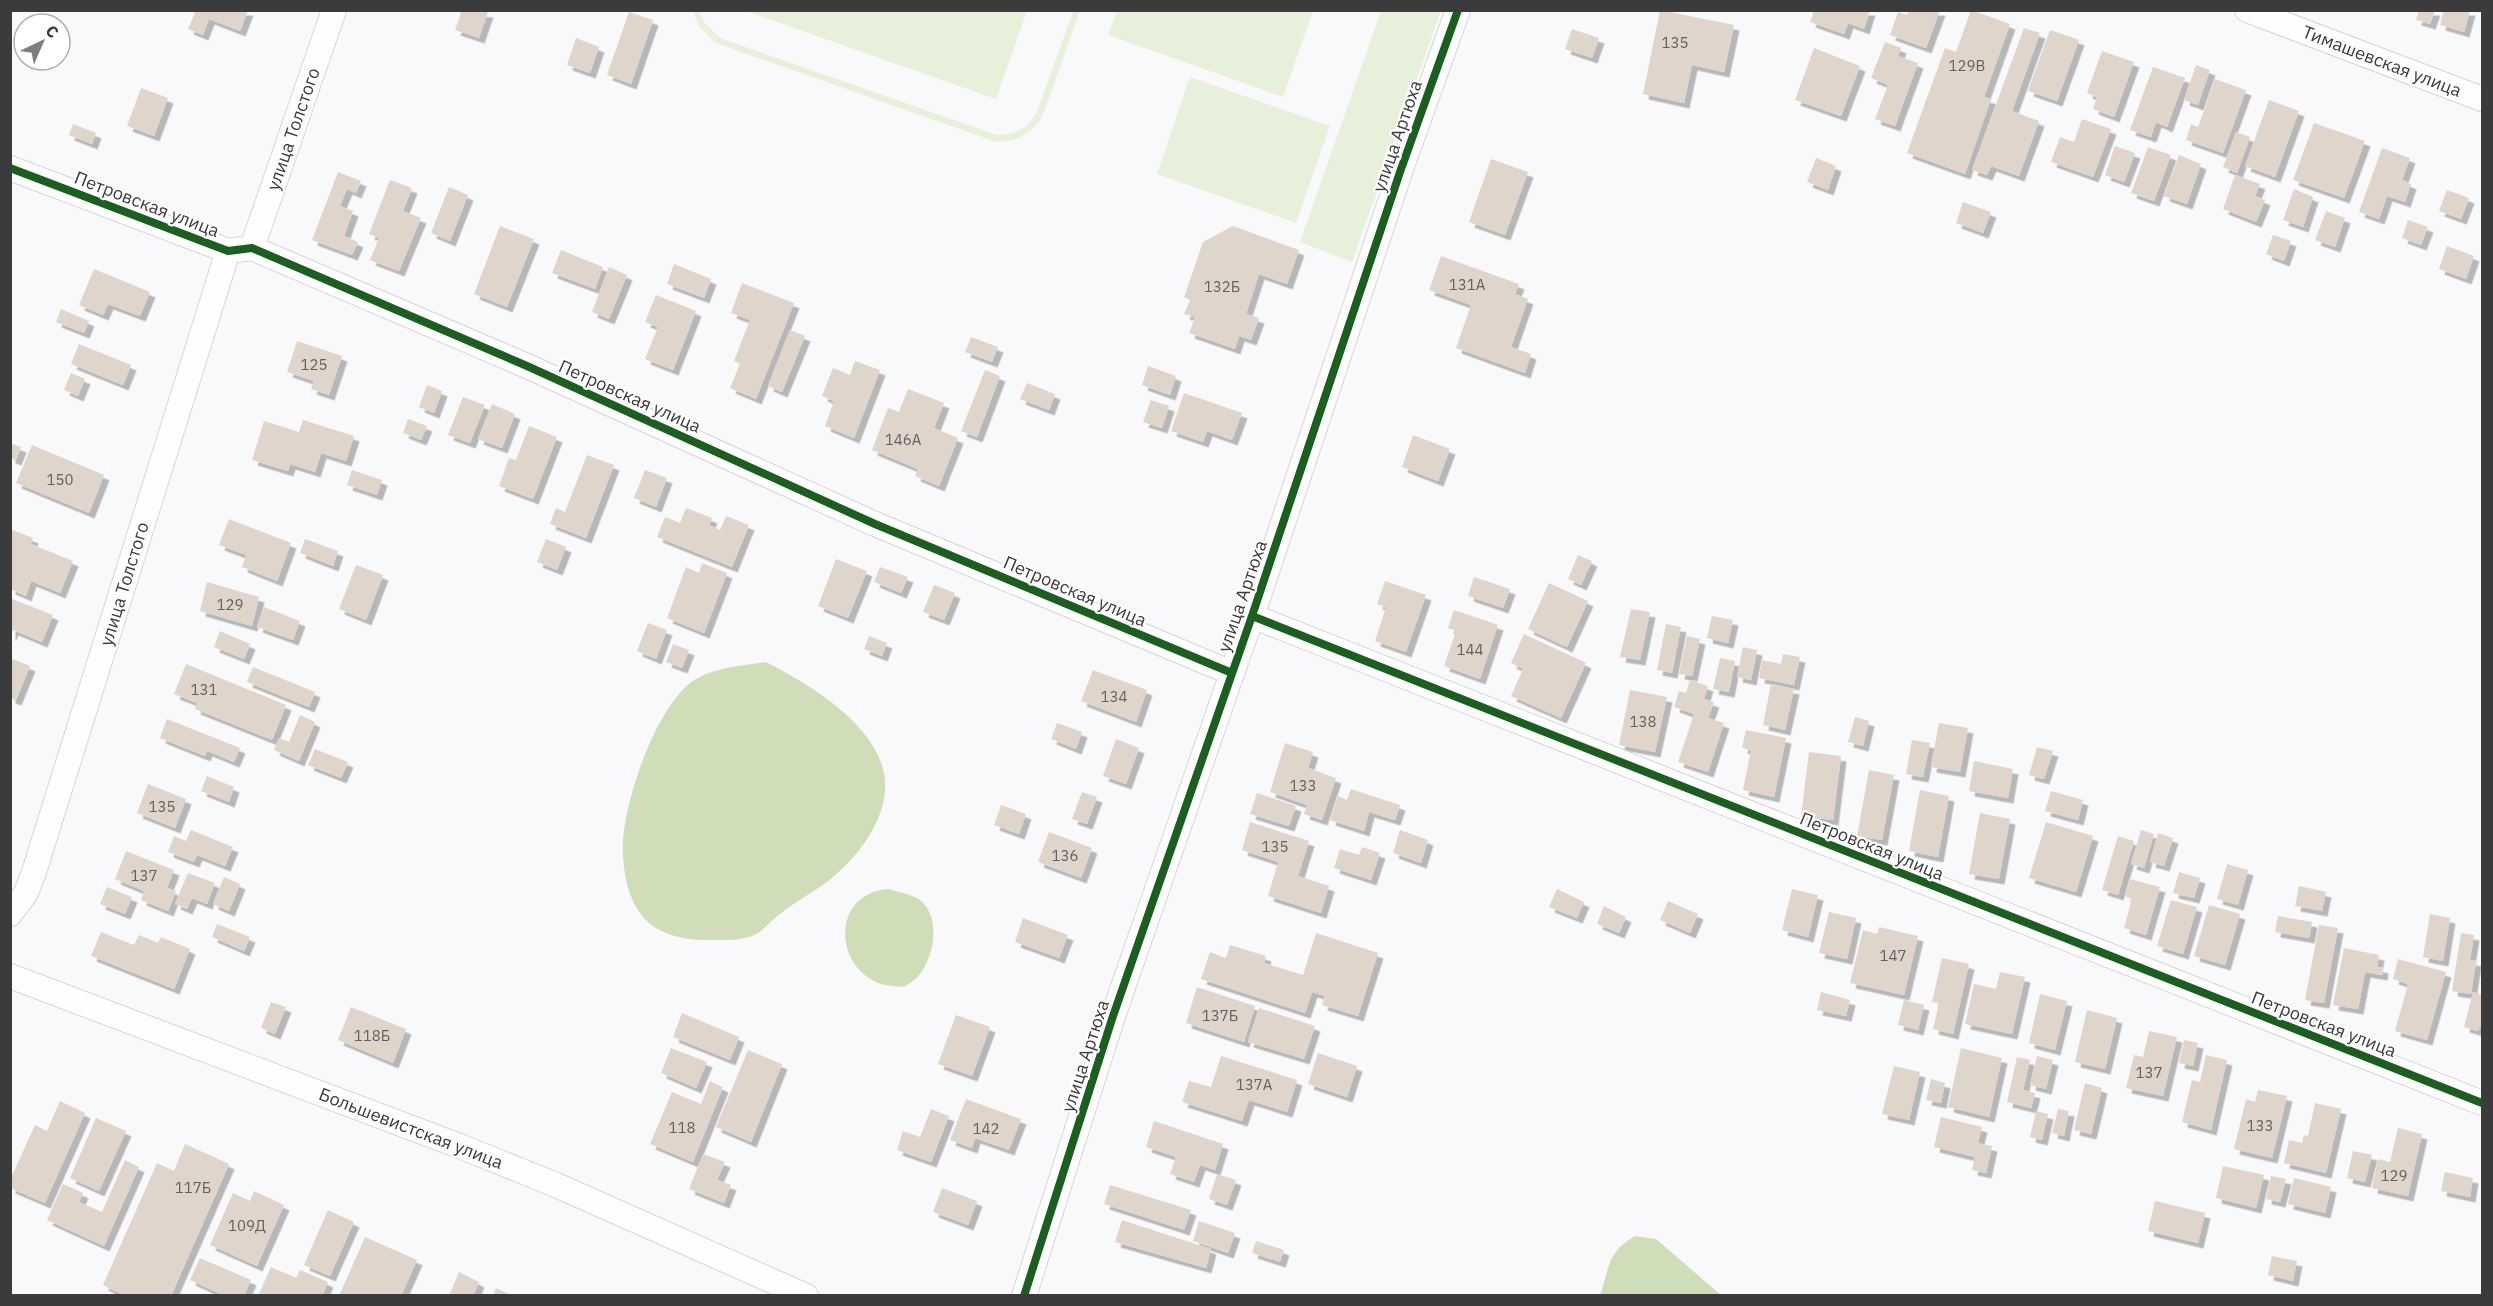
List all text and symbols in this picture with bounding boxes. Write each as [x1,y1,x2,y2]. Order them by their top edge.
north arrow [12,12,72,72]
text: С [42,20,63,42]
street label: Тимашевская улица [2299,20,2465,102]
house number: 135 [1661,33,1689,52]
house number: 129В [1949,56,1985,75]
street label: улица Толстого [261,65,325,193]
street label: улица Артюха [1367,77,1427,195]
street label: Петровская улица [71,166,223,242]
house number: 131А [1449,275,1486,294]
house number: 132Б [1204,277,1240,296]
street label: Петровская улица [555,354,705,438]
house number: 125 [300,355,328,374]
house number: 146А [885,430,922,449]
house number: 150 [46,470,74,489]
street label: улица Толстого [94,519,154,649]
street label: улица Артюха [1212,537,1272,655]
street label: Петровская улица [1000,550,1150,632]
house number: 129 [216,595,244,614]
house number: 144 [1456,640,1484,659]
house number: 131 [190,680,218,699]
house number: 134 [1100,687,1128,706]
house number: 138 [1629,712,1657,731]
house number: 133 [1289,776,1317,795]
house number: 135 [148,797,176,816]
street label: Петровская улица [1797,807,1948,886]
house number: 135 [1261,837,1289,856]
house number: 136 [1051,846,1079,865]
house number: 137 [130,866,158,885]
house number: 147 [1879,946,1907,965]
street label: Петровская улица [2248,986,2400,1062]
street label: улица Артюха [1056,996,1114,1115]
house number: 137Б [1202,1006,1238,1025]
house number: 118Б [354,1026,390,1045]
house number: 137 [2135,1063,2163,1082]
house number: 137А [1236,1075,1273,1094]
street label: Большевистская улица [316,1082,507,1174]
house number: 133 [2246,1116,2274,1135]
house number: 118 [668,1118,696,1137]
house number: 142 [972,1119,1000,1138]
house number: 129 [2380,1166,2408,1185]
house number: 117Б [175,1178,211,1197]
house number: 109Д [228,1216,266,1235]

